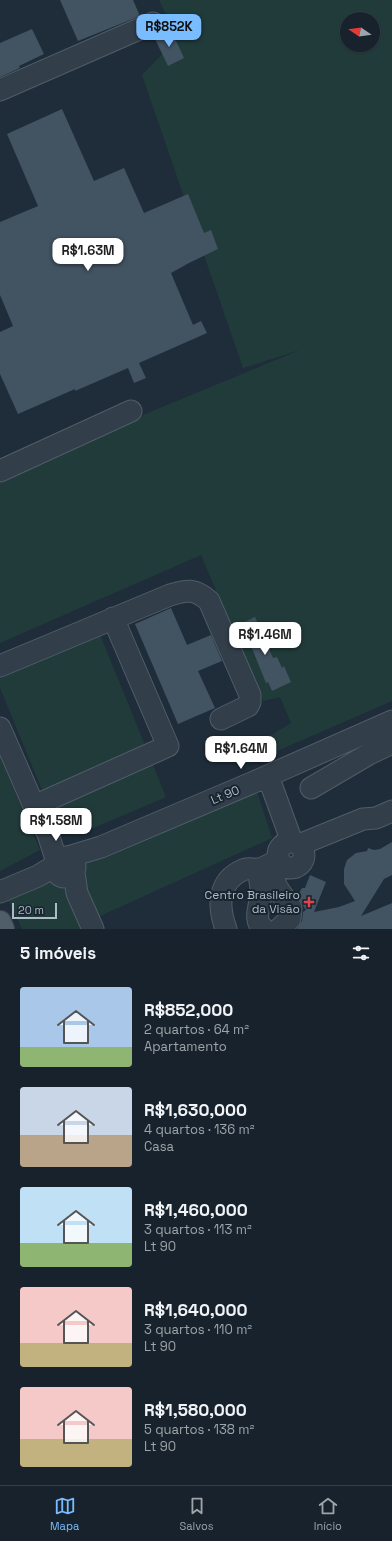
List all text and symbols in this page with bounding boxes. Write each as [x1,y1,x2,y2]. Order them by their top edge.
north arrow [340,12,380,52]
map controls [340,12,380,52]
pin: R$852K [136,14,202,48]
text: R$852K [145,18,193,35]
pin: R$1.63M [51,238,125,272]
text: R$1.63M [61,242,115,259]
pin: R$1.46M [228,622,302,656]
text: R$1.46M [238,626,292,643]
pin: R$1.64M [204,736,278,770]
text: R$1.64M [214,740,268,757]
street label: Lt 90 [208,782,242,808]
pin: R$1.58M [19,808,93,842]
text: R$1.58M [30,812,82,829]
place label: Centro Brasileiro da Visão [205,887,300,917]
marker: Centro Brasileiro da Visão [303,896,315,908]
scale bar [12,901,57,920]
text: 20 m [18,903,44,917]
text: 5 imóveis [20,942,96,964]
icon: filters [350,942,372,964]
text: R$852,000 [144,999,233,1021]
icon: home [52,1003,100,1051]
text: 2 quartos · 64 m² [144,1021,249,1038]
text: Apartamento [144,1038,227,1055]
text: R$1,630,000 [144,1099,247,1121]
icon: home [52,1103,100,1151]
text: 4 quartos · 136 m² [144,1121,254,1138]
text: Casa [144,1138,174,1155]
text: R$1,460,000 [144,1199,248,1221]
icon: home [52,1203,100,1251]
text: 3 quartos · 113 m² [144,1221,252,1238]
text: Lt 90 [144,1238,176,1255]
text: R$1,640,000 [144,1299,248,1321]
icon: home [52,1303,100,1351]
text: 3 quartos · 110 m² [144,1321,252,1338]
text: Lt 90 [144,1338,176,1355]
text: R$1,580,000 [144,1399,247,1421]
icon: home [52,1403,100,1451]
text: 5 quartos · 138 m² [144,1421,254,1438]
text: Lt 90 [144,1438,176,1455]
tab: Mapa [50,1495,79,1533]
tab: Salvos [179,1495,214,1533]
tab: Início [314,1495,342,1533]

